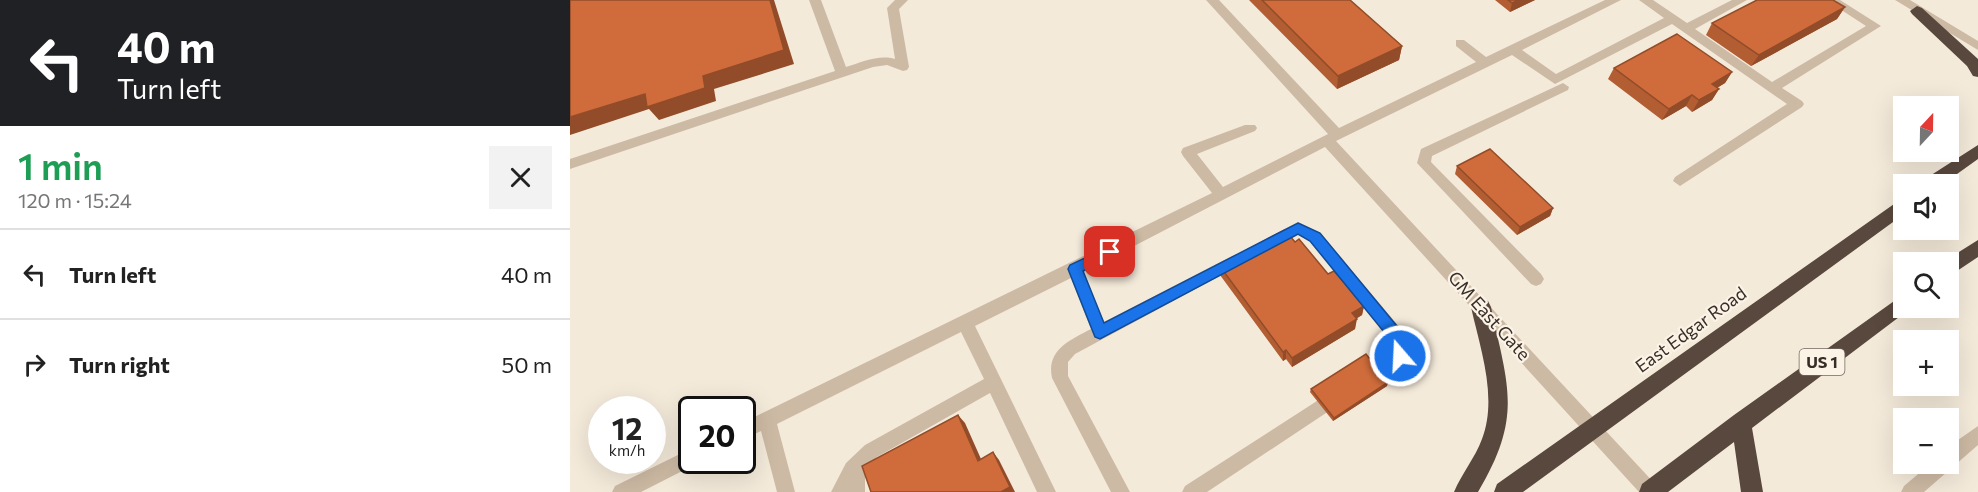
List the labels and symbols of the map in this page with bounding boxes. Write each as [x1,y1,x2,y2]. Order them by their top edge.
north arrow [1893,96,1959,162]
pin [1084,226,1135,277]
street label: GM East Gate [1444,266,1535,364]
street label: East Edgar Road [1631,282,1750,377]
position arrow [1368,324,1432,388]
road number: US 1 [1800,349,1844,375]
speed limit sign: 20 [678,396,756,474]

